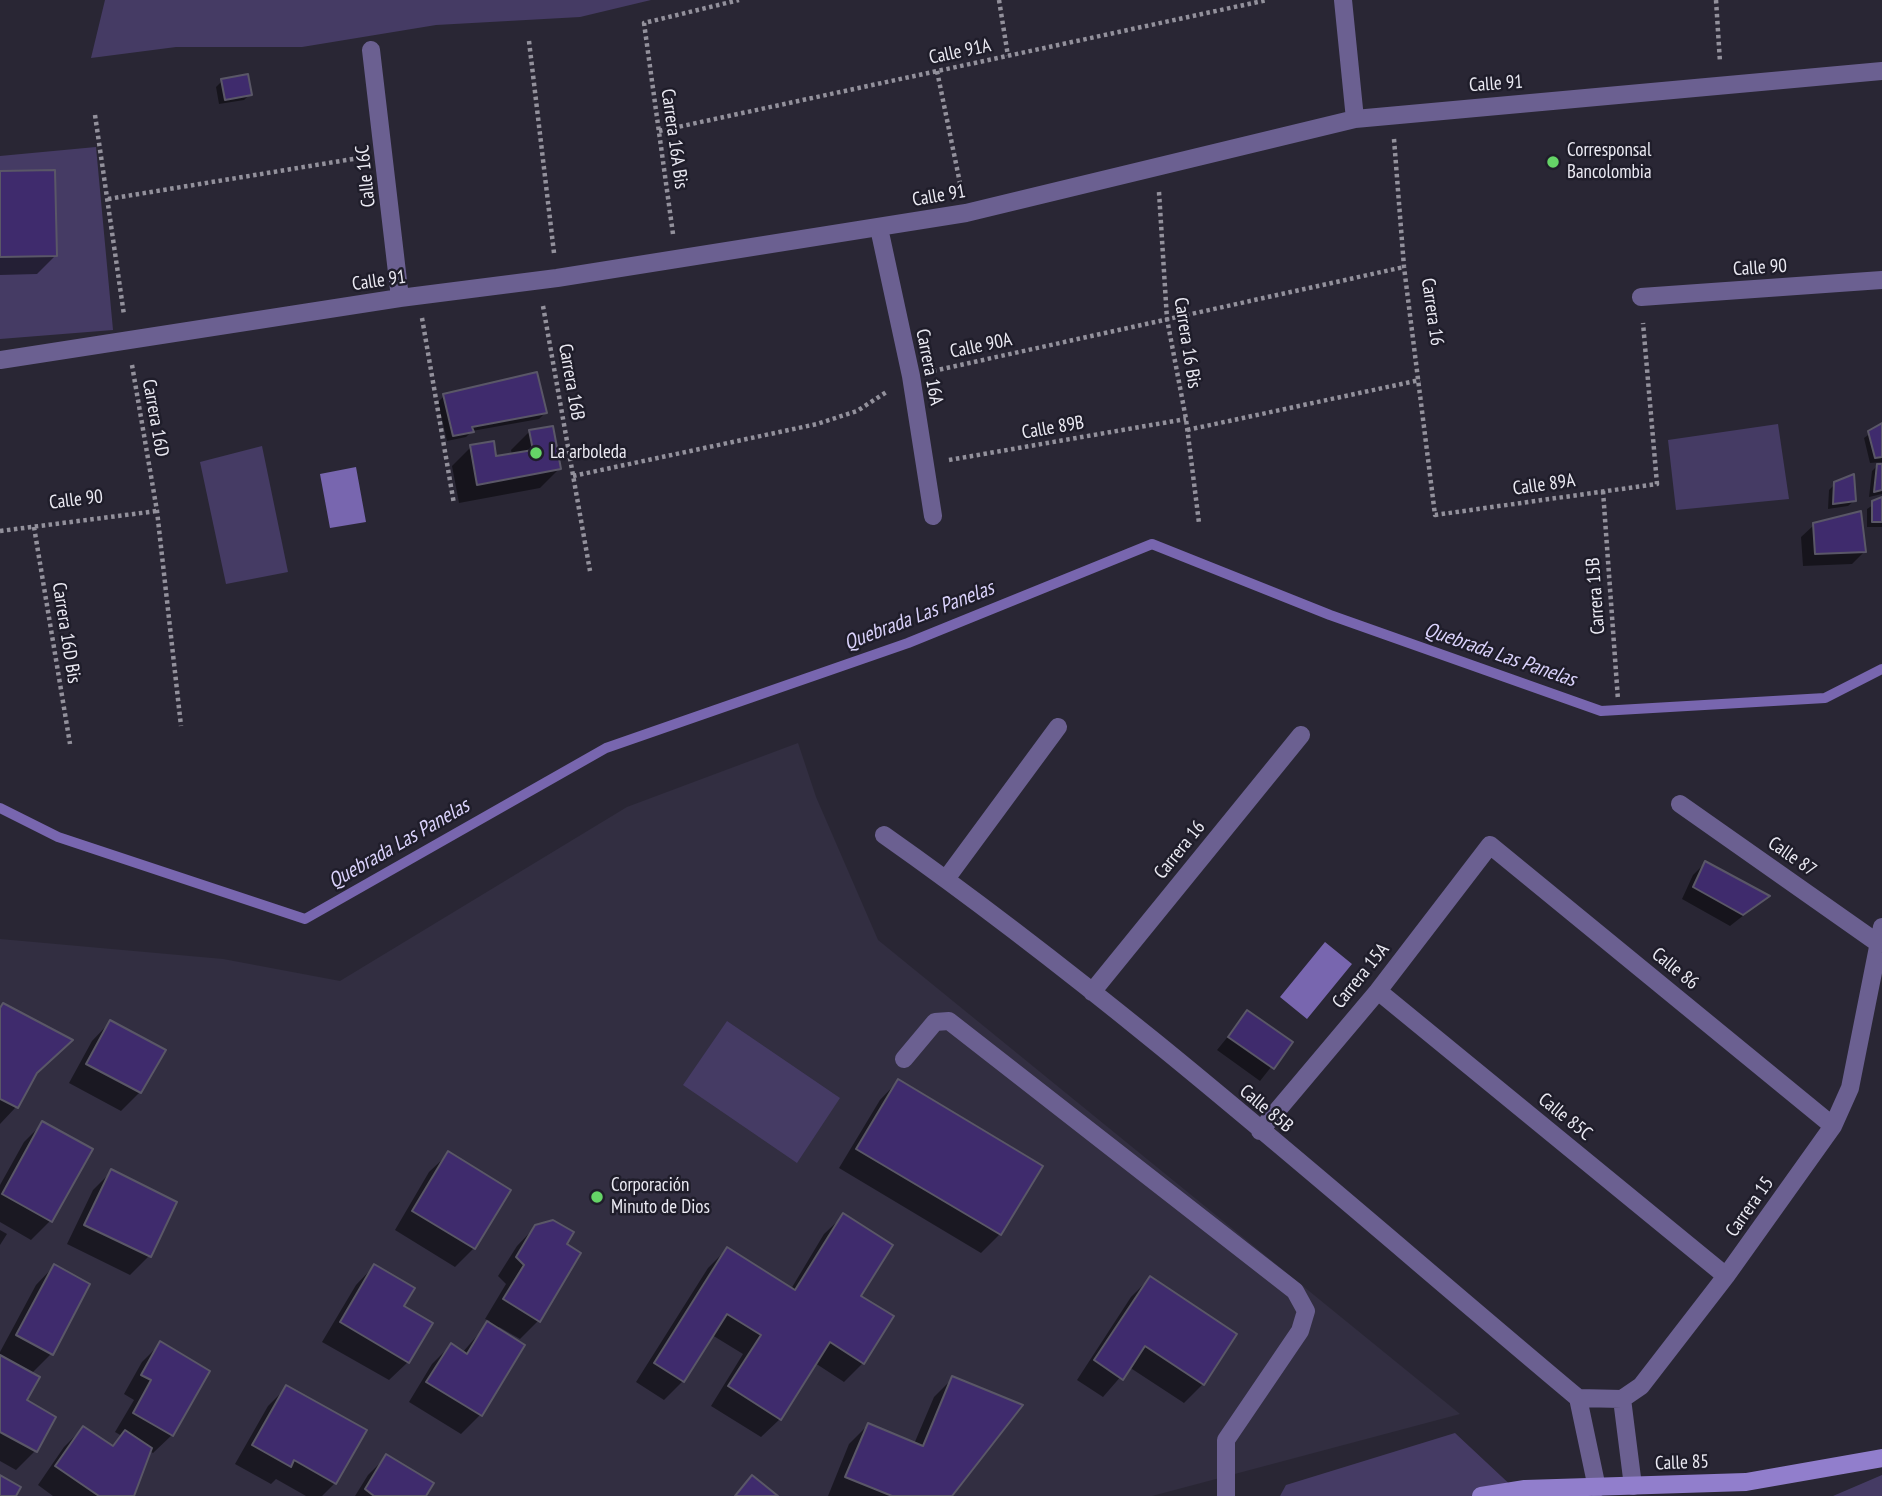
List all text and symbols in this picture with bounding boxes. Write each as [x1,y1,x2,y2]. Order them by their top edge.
street label: Calle 91A [927,34,993,70]
street label: Calle 91 [1468,71,1524,97]
street label: Carrera 16A Bis [656,88,692,190]
place label: Corresponsal Bancolombia [1567,140,1652,184]
street label: Calle 16C [351,144,381,208]
marker: Corresponsal Bancolombia [1545,154,1561,170]
street label: Calle 91 [910,180,968,212]
street label: Calle 90 [1732,255,1788,281]
street label: Calle 91 [351,266,407,296]
street label: Carrera 16 [1416,277,1448,347]
street label: Carrera 16 Bis [1169,296,1205,390]
street label: Carrera 16A [910,327,948,407]
street label: Calle 90A [948,328,1014,364]
street label: Carrera 16B [553,342,589,422]
street label: Carrera 16D [137,378,173,458]
street label: Calle 89B [1020,411,1086,445]
place label: La arboleda [550,442,627,464]
marker: La arboleda [528,445,544,461]
street label: Calle 89A [1511,469,1577,501]
street label: Calle 90 [48,485,104,515]
street label: Carrera 15B [1582,557,1610,635]
water label: Quebrada Las Panelas [841,576,997,656]
street label: Carrera 16D Bis [47,581,85,685]
water label: Quebrada Las Panelas [1421,617,1579,693]
water label: Quebrada Las Panelas [324,793,474,895]
street label: Carrera 16 [1150,816,1210,884]
street label: Calle 87 [1763,832,1821,882]
street label: Carrera 15A [1328,939,1394,1013]
street label: Calle 86 [1647,943,1703,995]
street label: Calle 85B [1235,1080,1297,1138]
street label: Calle 85C [1534,1088,1596,1146]
street label: Carrera 15 [1721,1173,1779,1241]
place label: Corporación Minuto de Dios [611,1175,710,1219]
marker: Corporación Minuto de Dios [589,1189,605,1205]
street label: Calle 85 [1655,1451,1709,1475]

